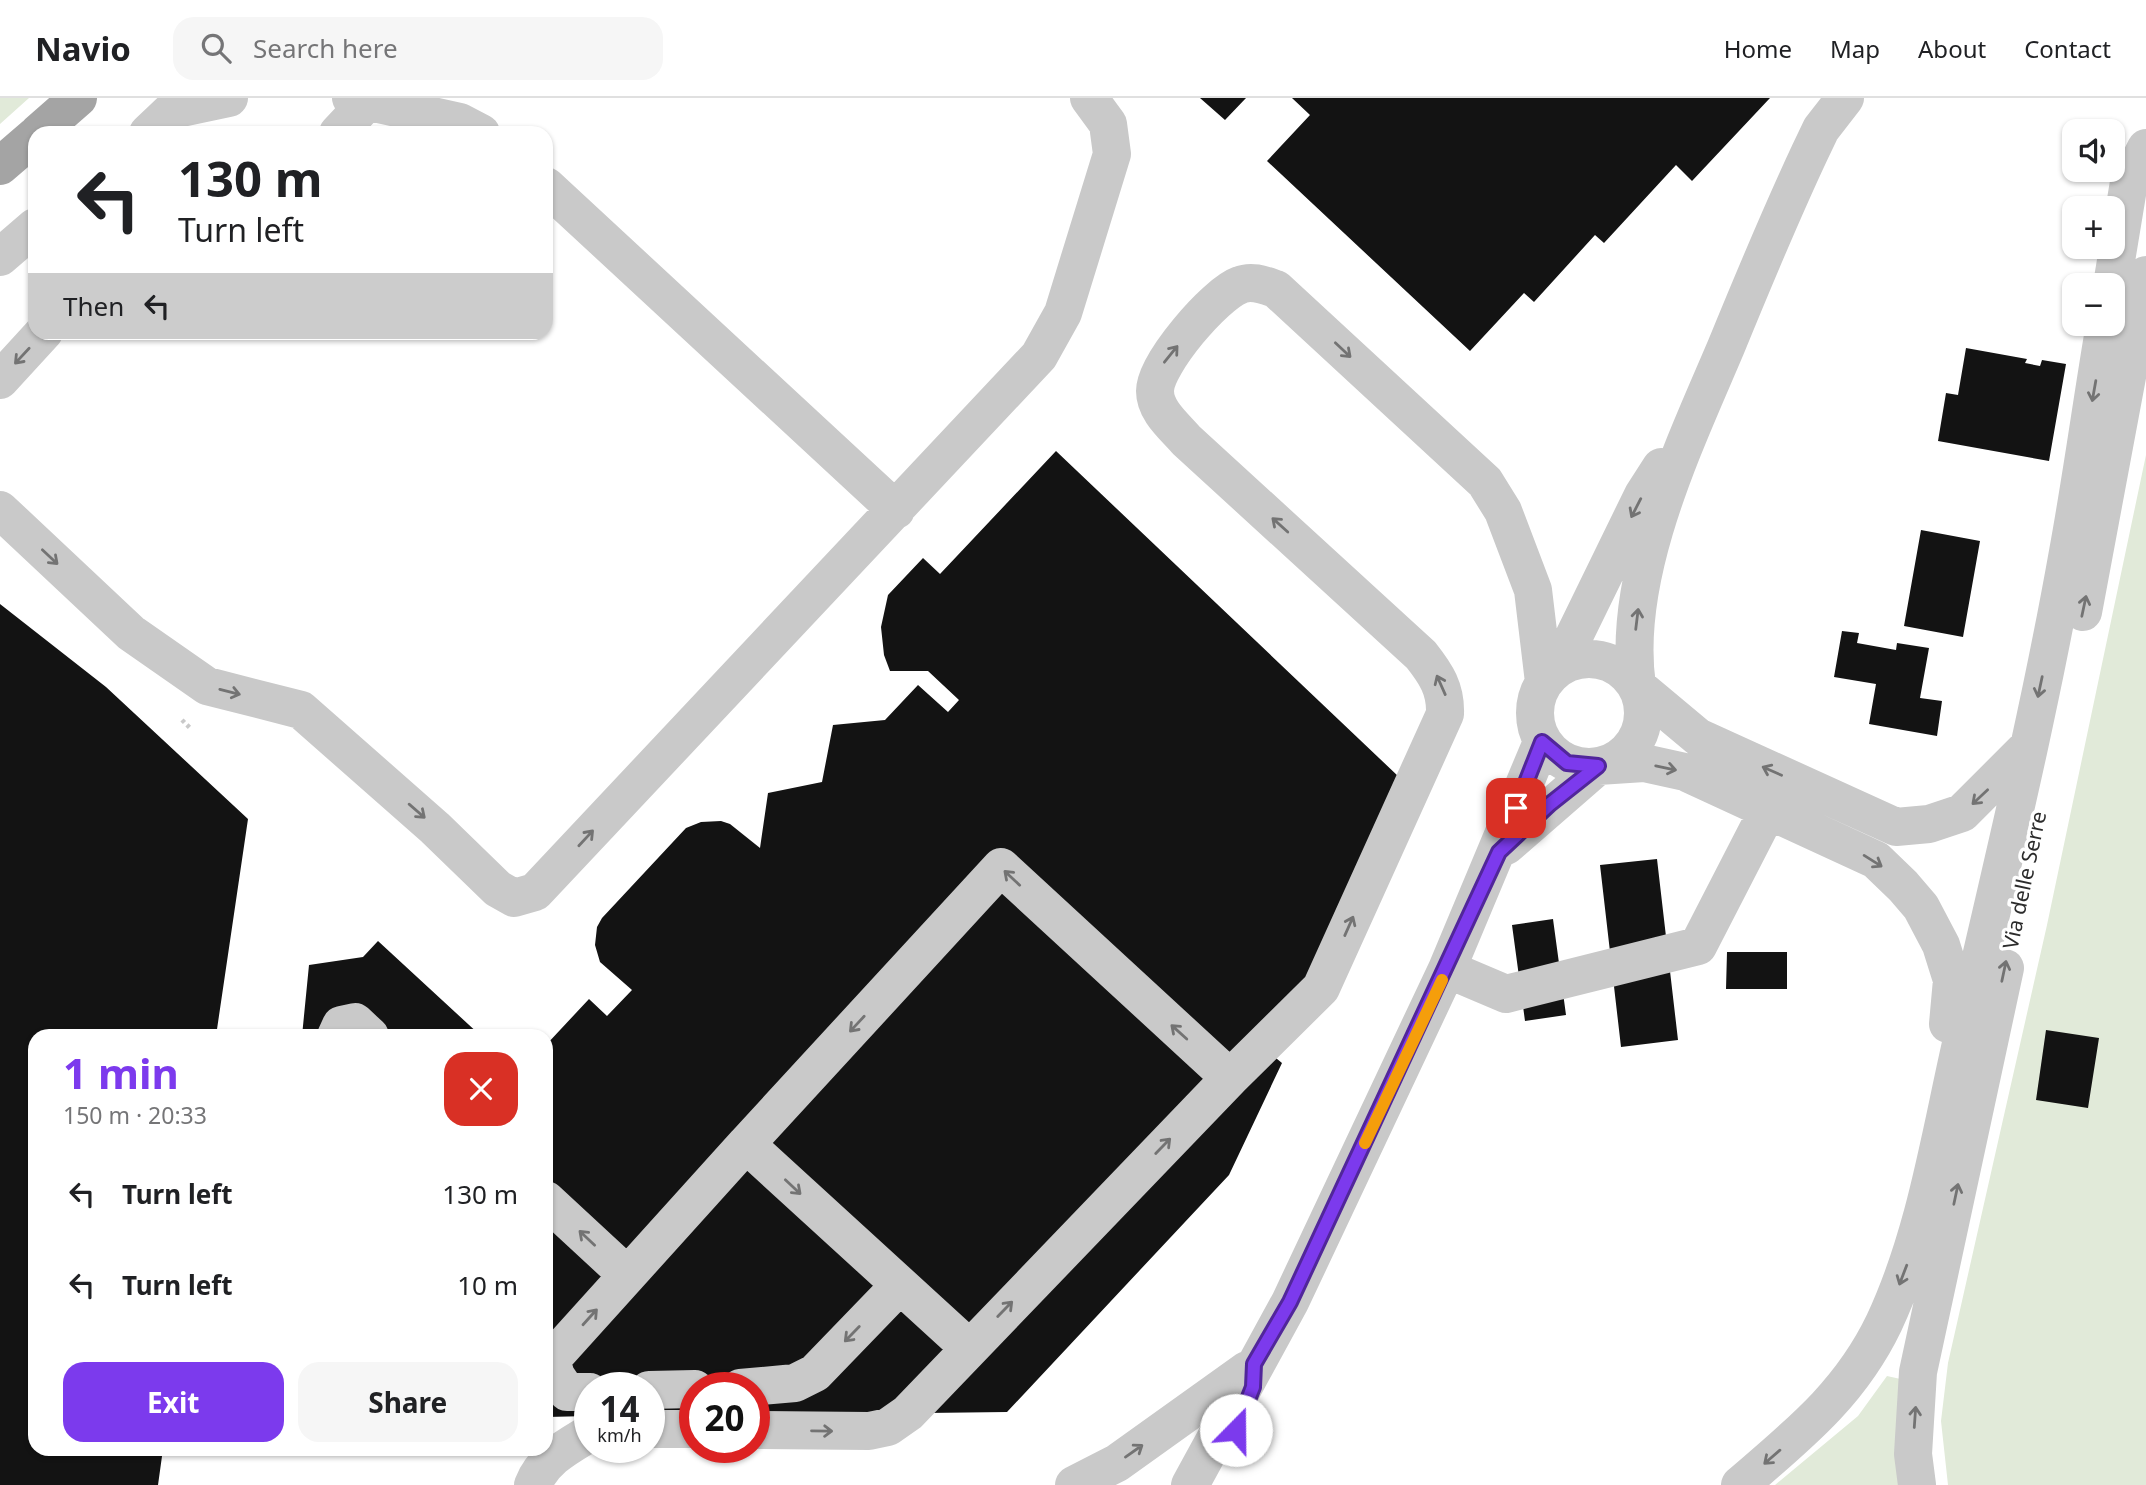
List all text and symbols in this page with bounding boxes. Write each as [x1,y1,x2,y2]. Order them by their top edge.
search box [173,17,663,80]
text: Navio [35,26,131,71]
icon: search [197,29,235,67]
text: Search here [253,30,398,66]
text: Home [1724,32,1792,65]
text: Map [1830,32,1880,65]
text: About [1918,32,1986,65]
text: Contact [2024,32,2111,65]
map controls [2062,119,2125,336]
button: sound [2062,119,2125,182]
text: 130 m [178,145,323,211]
icon: left [63,154,154,245]
button: + [2062,196,2125,259]
text: Turn left [178,208,304,251]
button: − [2062,273,2125,336]
icon: left [138,287,176,325]
text: Then [63,288,124,324]
one-way arrow [1334,342,1351,359]
one-way arrow [1163,346,1179,364]
one-way arrow [14,347,30,365]
one-way arrow [2087,379,2100,402]
one-way arrow [1628,497,1642,518]
one-way arrow [1272,517,1289,534]
one-way arrow [41,548,58,565]
one-way arrow [2078,595,2091,617]
one-way arrow [1630,608,1643,630]
one-way arrow [1434,675,1447,696]
one-way arrow [2032,675,2046,698]
one-way arrow [218,686,241,699]
one-way arrow [1654,762,1677,775]
one-way arrow [1762,763,1783,777]
pin [1486,778,1546,838]
icon: arrive [1497,789,1535,827]
one-way arrow [1971,789,1989,805]
one-way arrow [408,803,426,819]
street label: Via delle Serre [1996,808,2052,952]
one-way arrow [578,830,595,847]
one-way arrow [1863,853,1882,868]
one-way arrow [1003,870,1021,886]
one-way arrow [1343,916,1356,937]
one-way arrow [1998,960,2012,983]
one-way arrow [849,1015,866,1032]
one-way arrow [1171,1024,1189,1040]
text: 1 min [63,1044,179,1101]
button: close [444,1052,518,1126]
text: 150 m · 20:33 [63,1099,207,1131]
one-way arrow [1155,1138,1172,1155]
icon: left [63,1175,101,1213]
text: Turn left [122,1176,233,1212]
text: 130 m [442,1176,518,1212]
one-way arrow [784,1179,801,1196]
one-way arrow [1950,1183,1963,1206]
one-way arrow [579,1229,596,1246]
one-way arrow [1895,1264,1908,1286]
icon: left [63,1266,101,1304]
text: Turn left [122,1267,233,1303]
text: 10 m [457,1267,518,1303]
one-way arrow [996,1301,1013,1318]
one-way arrow [582,1308,598,1326]
one-way arrow [844,1325,861,1342]
button: Exit [63,1362,284,1442]
button: Share [298,1362,518,1442]
speed limit sign: 20 [679,1372,770,1463]
text: 14 [599,1385,640,1432]
position arrow [1199,1393,1273,1467]
one-way arrow [1909,1406,1922,1429]
text: km/h [597,1423,642,1447]
one-way arrow [811,1424,834,1438]
one-way arrow [1123,1444,1143,1458]
one-way arrow [1764,1449,1782,1465]

